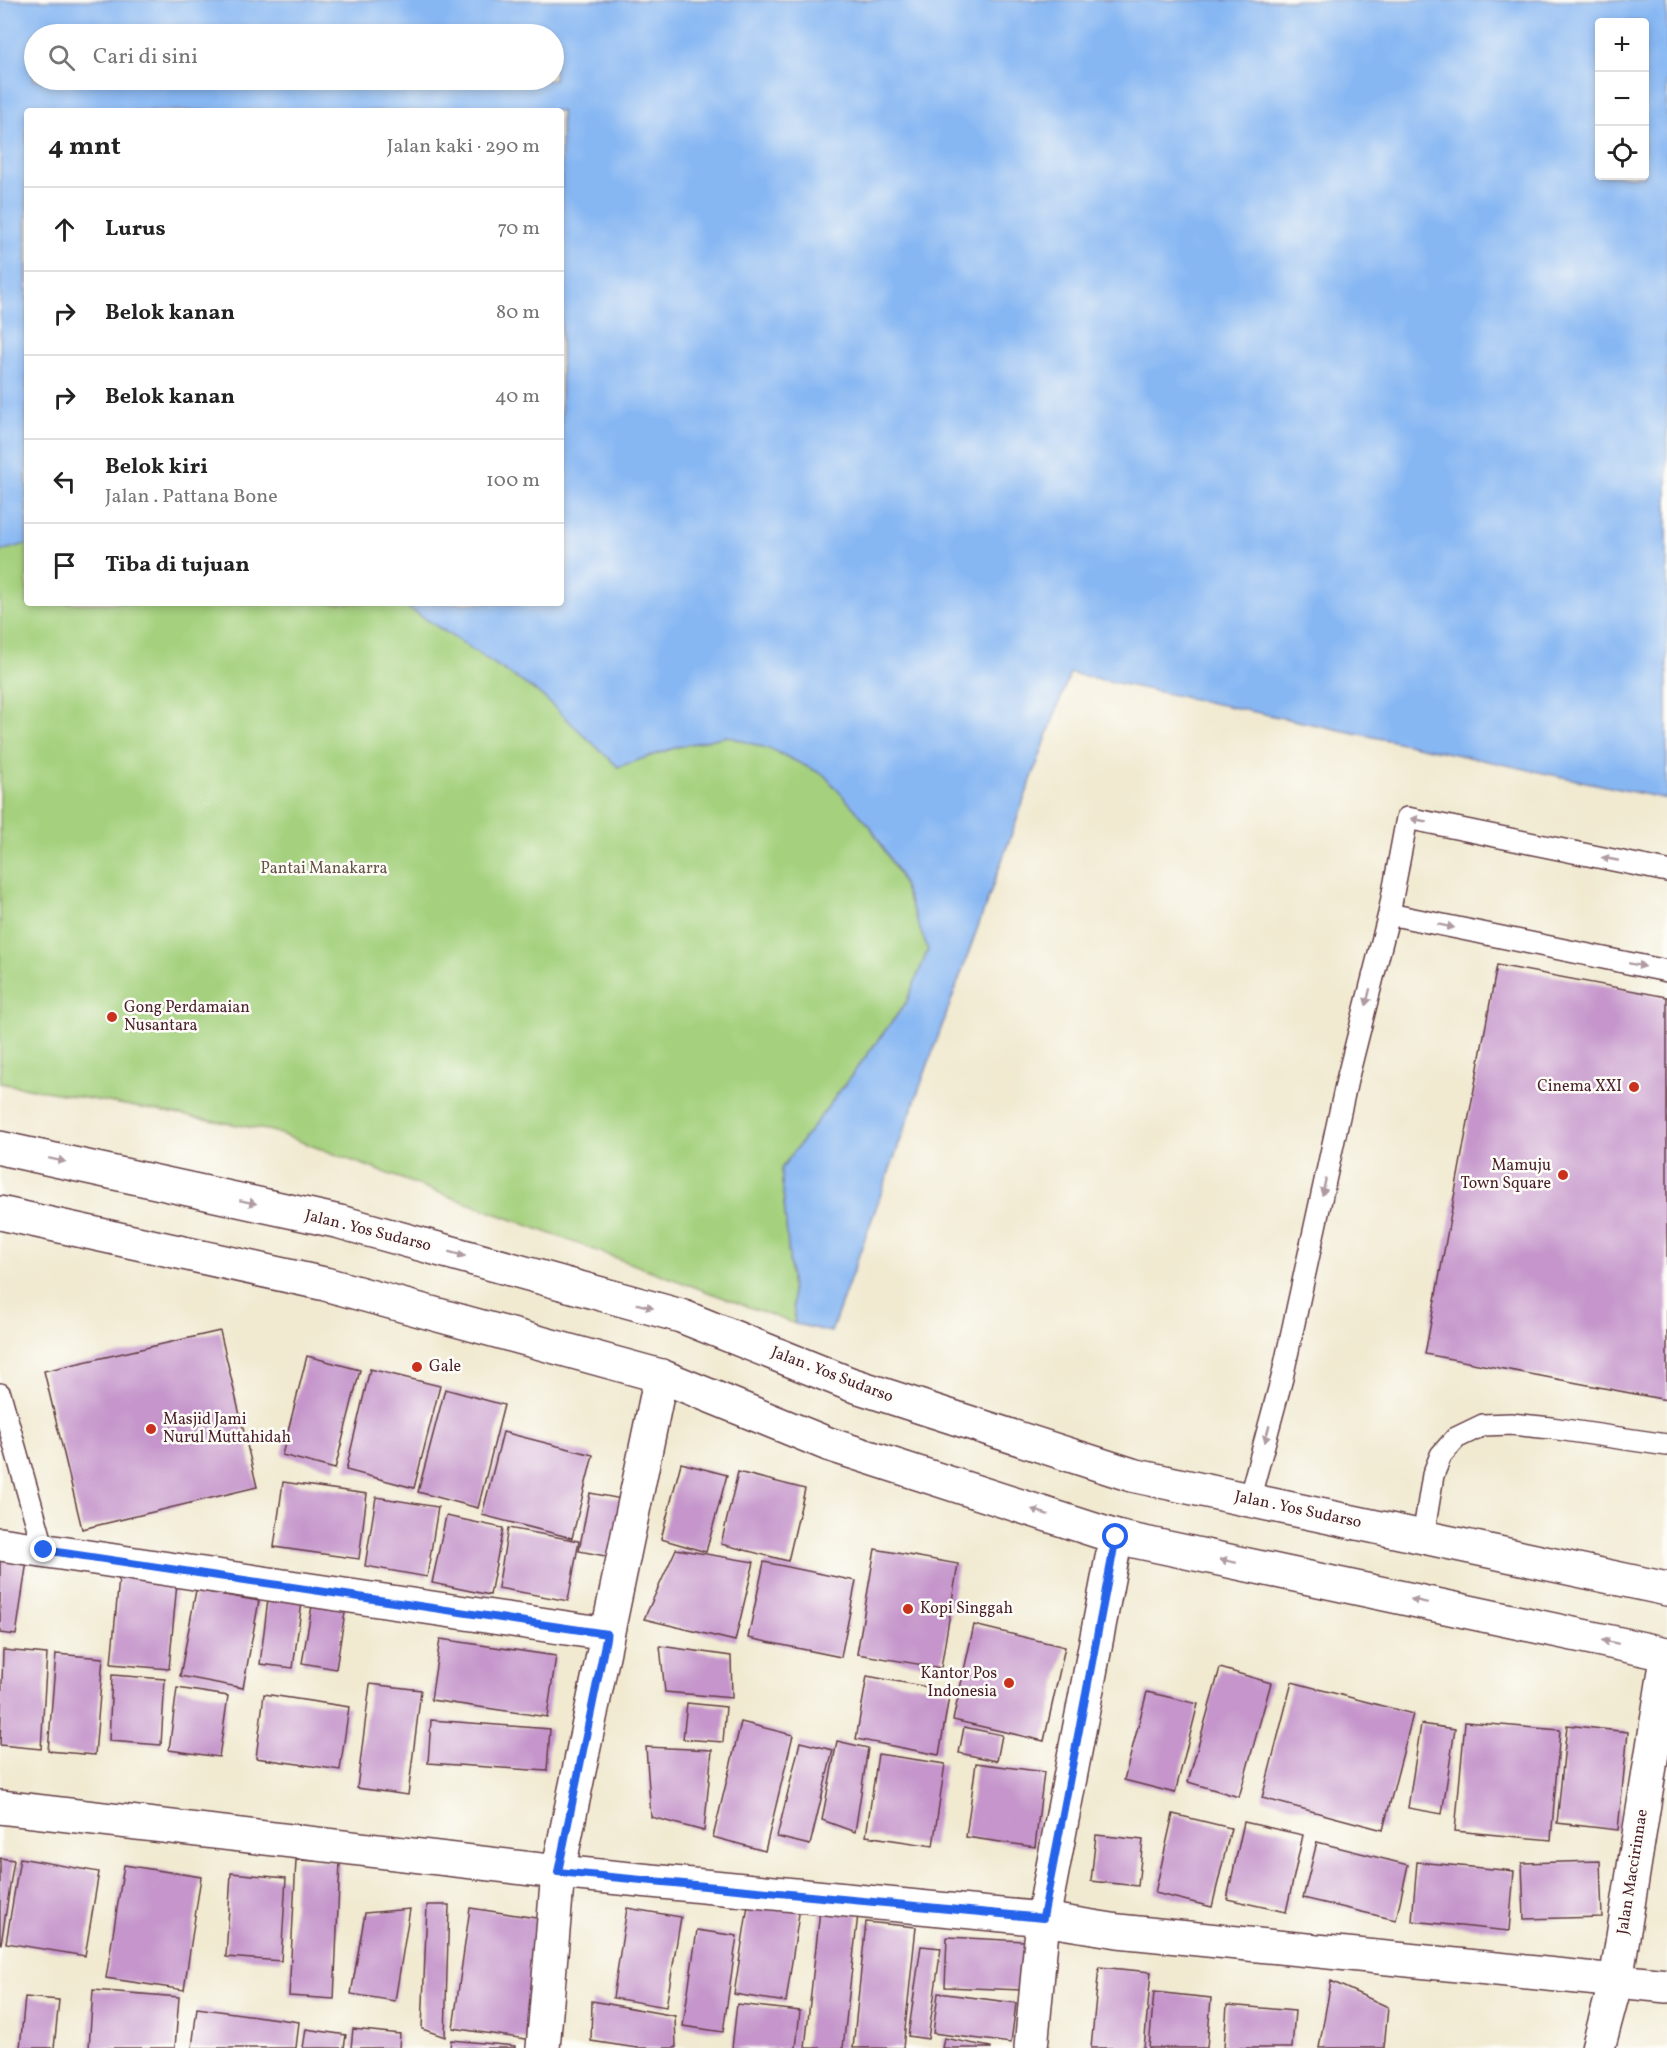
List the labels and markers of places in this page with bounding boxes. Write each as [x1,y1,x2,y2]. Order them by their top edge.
place label: Gong Perdamaian Nusantara [124,997,250,1037]
marker: Gong Perdamaian Nusantara [105,1010,119,1024]
place label: Cinema XXI [1537,1076,1622,1098]
marker: Cinema XXI [1627,1080,1641,1094]
place label: Mamuju Town Square [1460,1155,1551,1195]
marker: Mamuju Town Square [1556,1168,1570,1182]
place label: Gale [429,1356,461,1378]
marker: Gale [410,1360,424,1374]
place label: Masjid Jami Nurul Muttahidah [163,1409,291,1449]
marker: Masjid Jami Nurul Muttahidah [144,1422,158,1436]
place label: Kopi Singgah [920,1598,1013,1620]
marker: Kopi Singgah [901,1602,915,1616]
place label: Kantor Pos Indonesia [920,1663,997,1703]
marker: Kantor Pos Indonesia [1002,1676,1016,1690]

